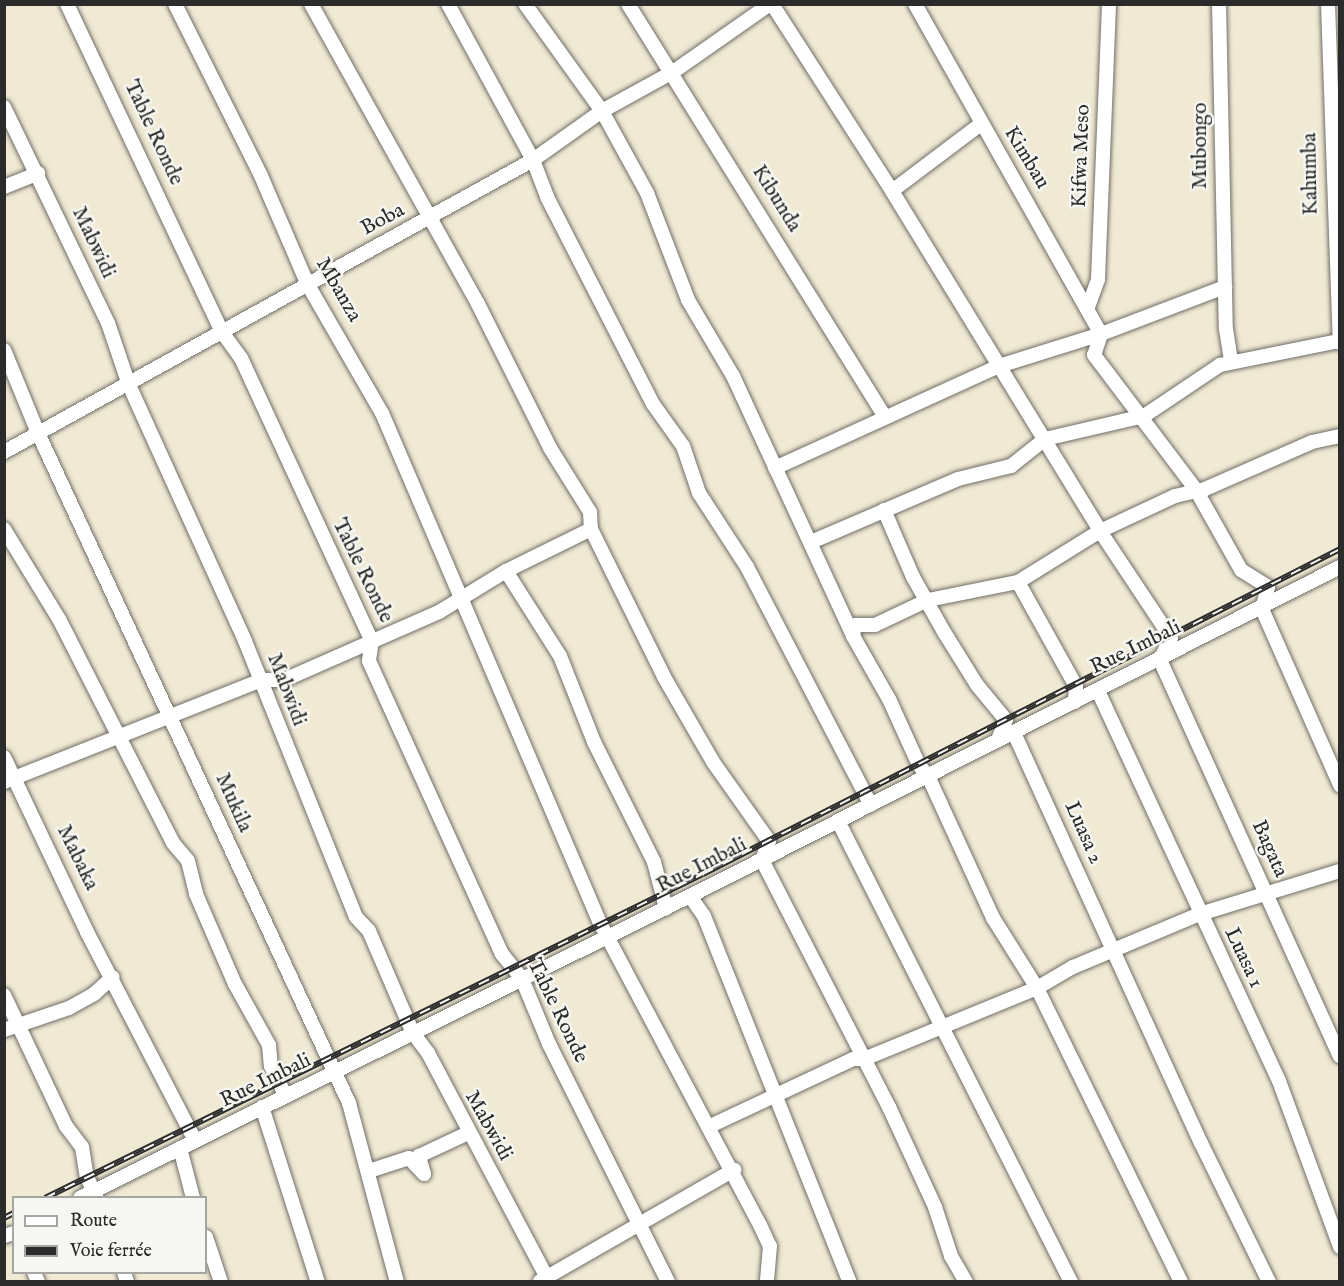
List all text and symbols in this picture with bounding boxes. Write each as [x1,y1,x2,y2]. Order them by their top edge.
street label: Table Ronde [118,77,188,189]
street label: Mubongo [1188,103,1214,189]
street label: Kifwa Meso [1068,104,1096,208]
street label: Kimbau [998,122,1054,194]
street label: Kahumba [1298,132,1324,216]
street label: Kibunda [746,161,806,237]
street label: Boba [357,198,409,242]
street label: Mabwidi [66,203,120,283]
street label: Mbanza [310,253,366,327]
street label: Table Ronde [326,515,398,627]
street label: Rue Imbali [1087,615,1185,681]
street label: Mabwidi [261,650,311,730]
street label: Mukila [209,770,257,836]
street label: Luasa 2 [1058,798,1108,868]
street label: Bagata [1245,817,1293,881]
street label: Mabaka [50,821,104,895]
street label: Rue Imbali [653,833,751,899]
street label: Luasa 1 [1218,924,1268,992]
street label: Table Ronde [521,955,593,1067]
street label: Rue Imbali [217,1048,315,1114]
street label: Mabwidi [459,1087,517,1165]
legend [12,1196,207,1274]
text: Route [70,1210,117,1233]
text: Voie ferrée [70,1240,152,1263]

